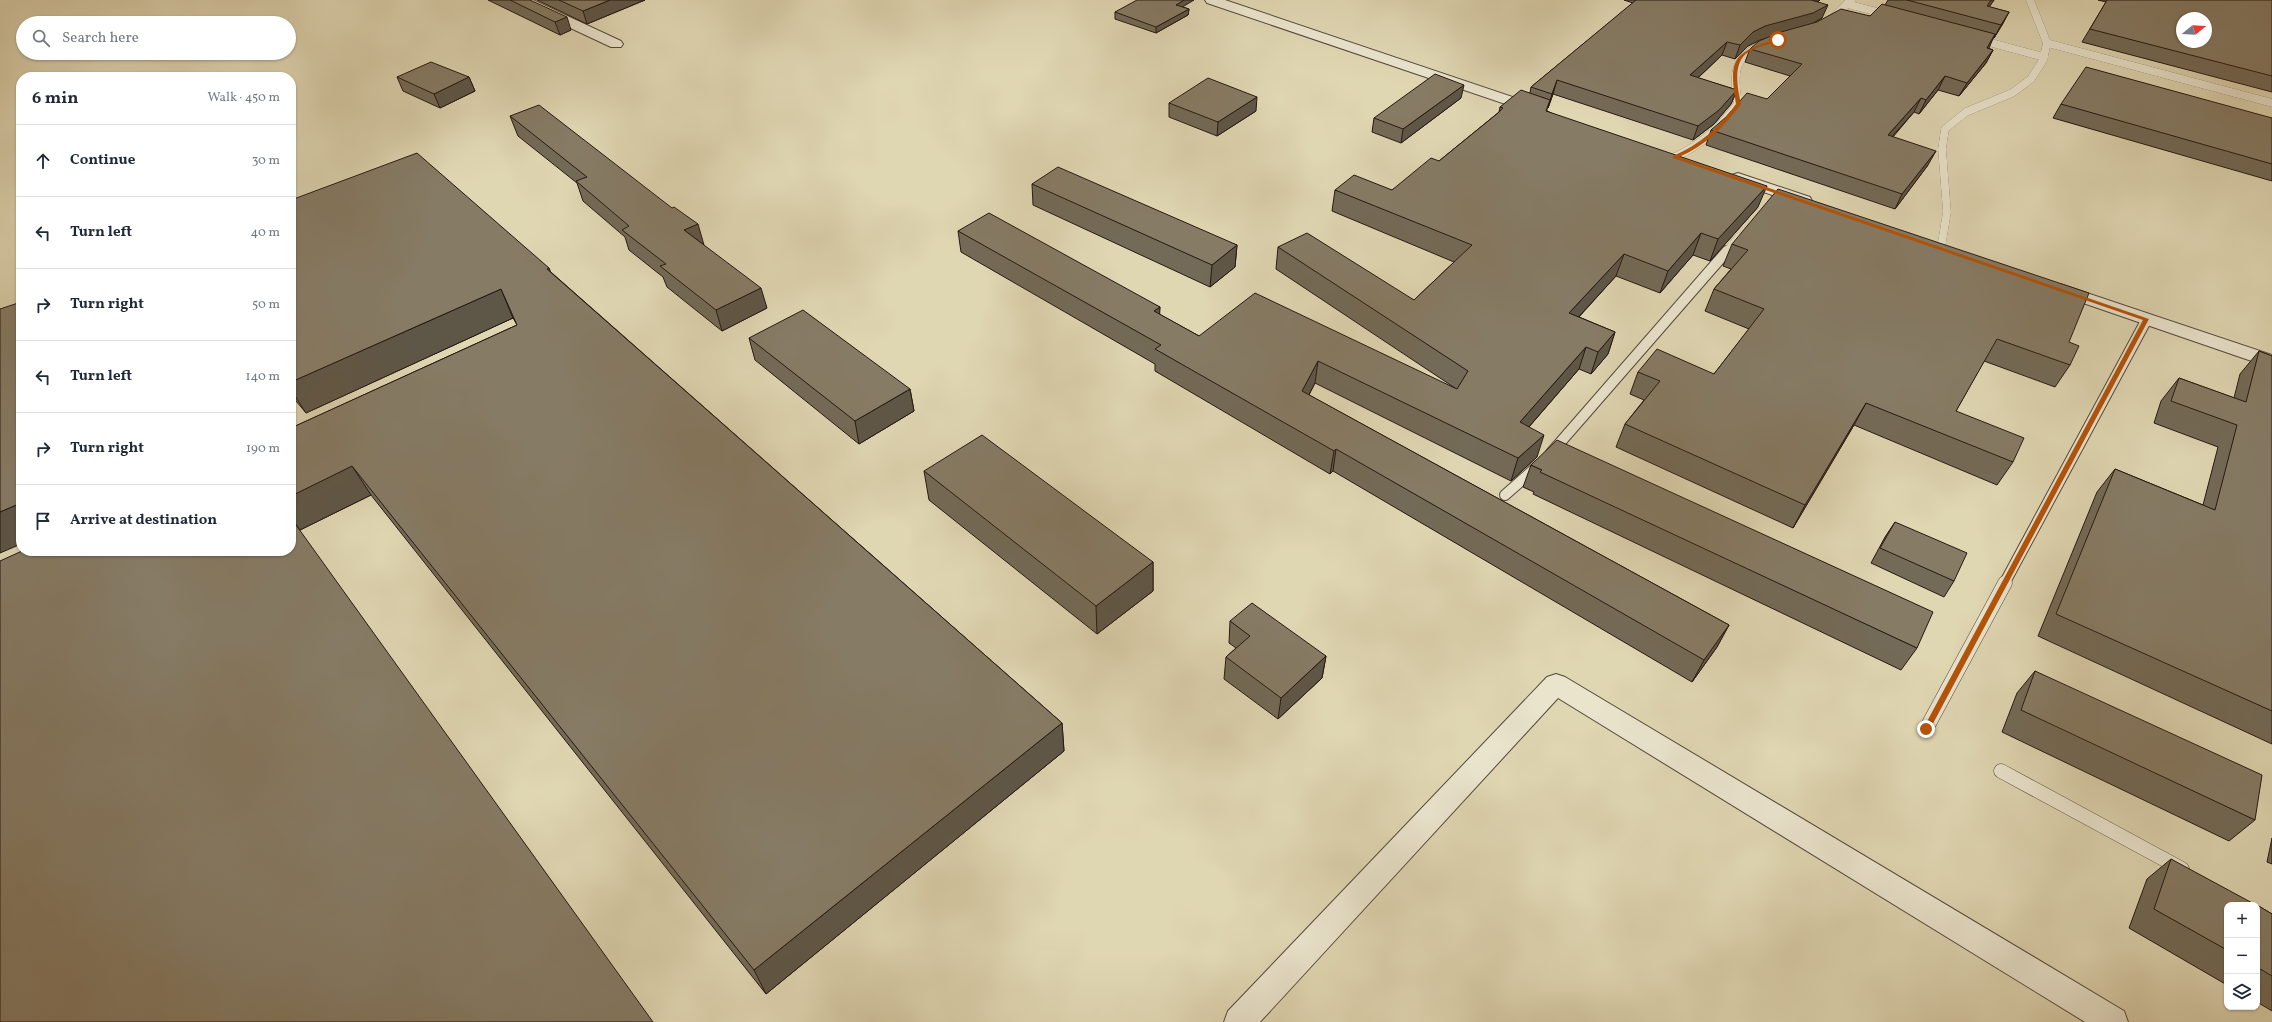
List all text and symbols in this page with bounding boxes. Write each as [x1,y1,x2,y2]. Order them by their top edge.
north arrow [2176,12,2212,48]
search box [16,16,296,60]
icon: search [30,27,52,49]
text: Search here [62,28,139,49]
route start [1769,31,1787,49]
text: 6 min [32,87,78,110]
text: Walk · 450 m [207,89,280,107]
icon: ahead [32,150,54,172]
text: Continue [70,150,135,171]
text: 30 m [252,152,280,170]
icon: left [32,222,54,244]
text: Turn left [70,222,132,243]
text: 40 m [251,224,280,242]
icon: right [32,294,54,316]
text: Turn right [70,294,144,315]
text: 50 m [252,296,280,314]
icon: left [32,366,54,388]
text: Turn left [70,366,132,387]
text: 140 m [246,368,280,386]
icon: right [32,438,54,460]
text: Turn right [70,438,144,459]
text: 190 m [246,440,280,458]
icon: arrive [32,510,54,532]
text: Arrive at destination [70,510,217,531]
route end [1917,720,1935,738]
map controls [2224,902,2260,1010]
button: + [2224,902,2260,938]
button: − [2224,938,2260,974]
button: layers [2224,974,2260,1010]

